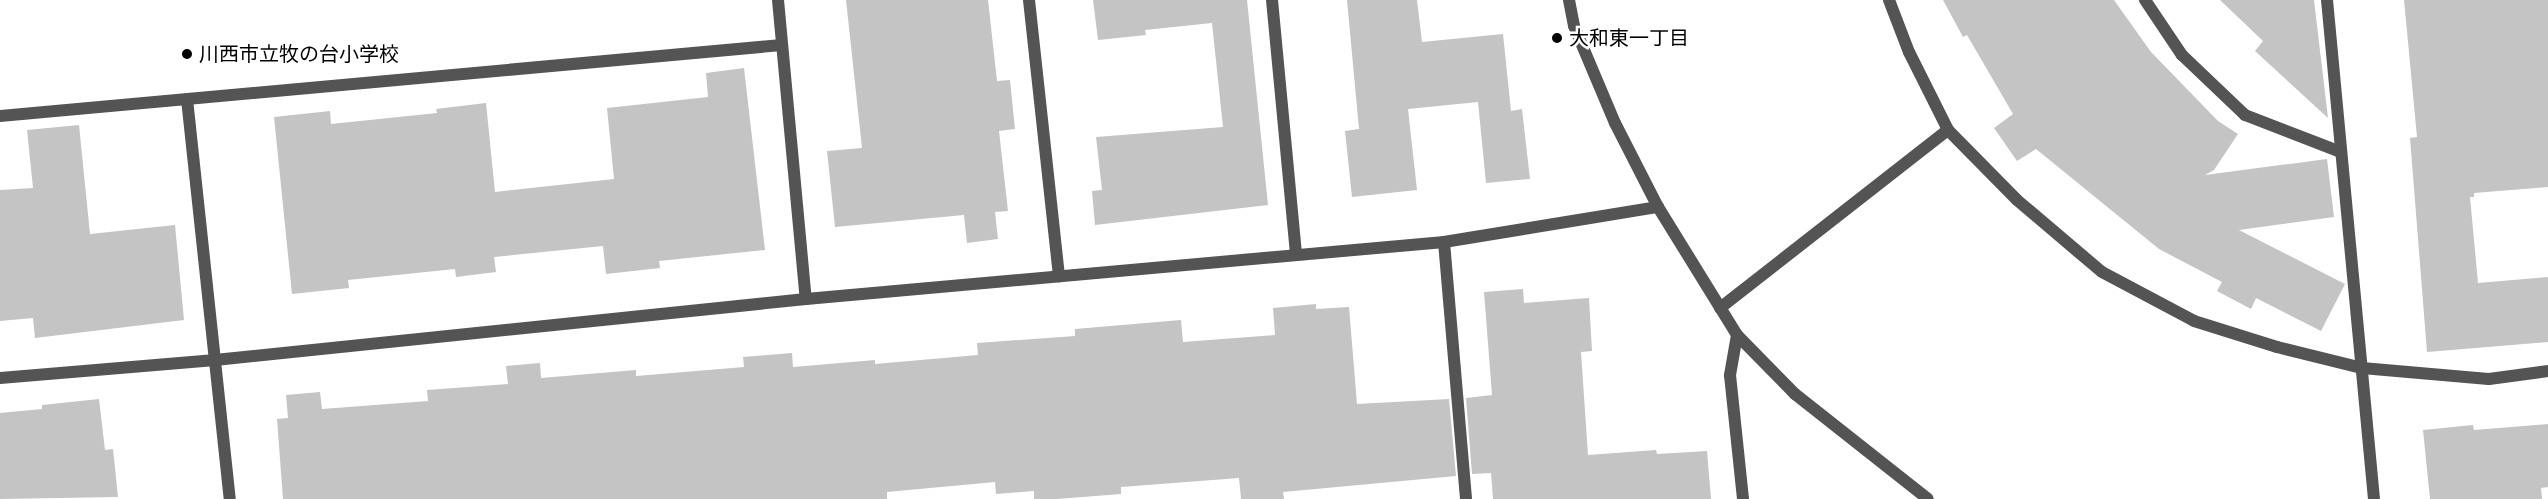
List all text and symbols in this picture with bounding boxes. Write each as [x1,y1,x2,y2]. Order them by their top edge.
place label: 大和東一丁目 [1569,26,1689,50]
marker: 大和東一丁目 [1550,31,1564,45]
place label: 川西市立牧の台小学校 [199,42,399,66]
marker: 川西市立牧の台小学校 [180,47,194,61]

